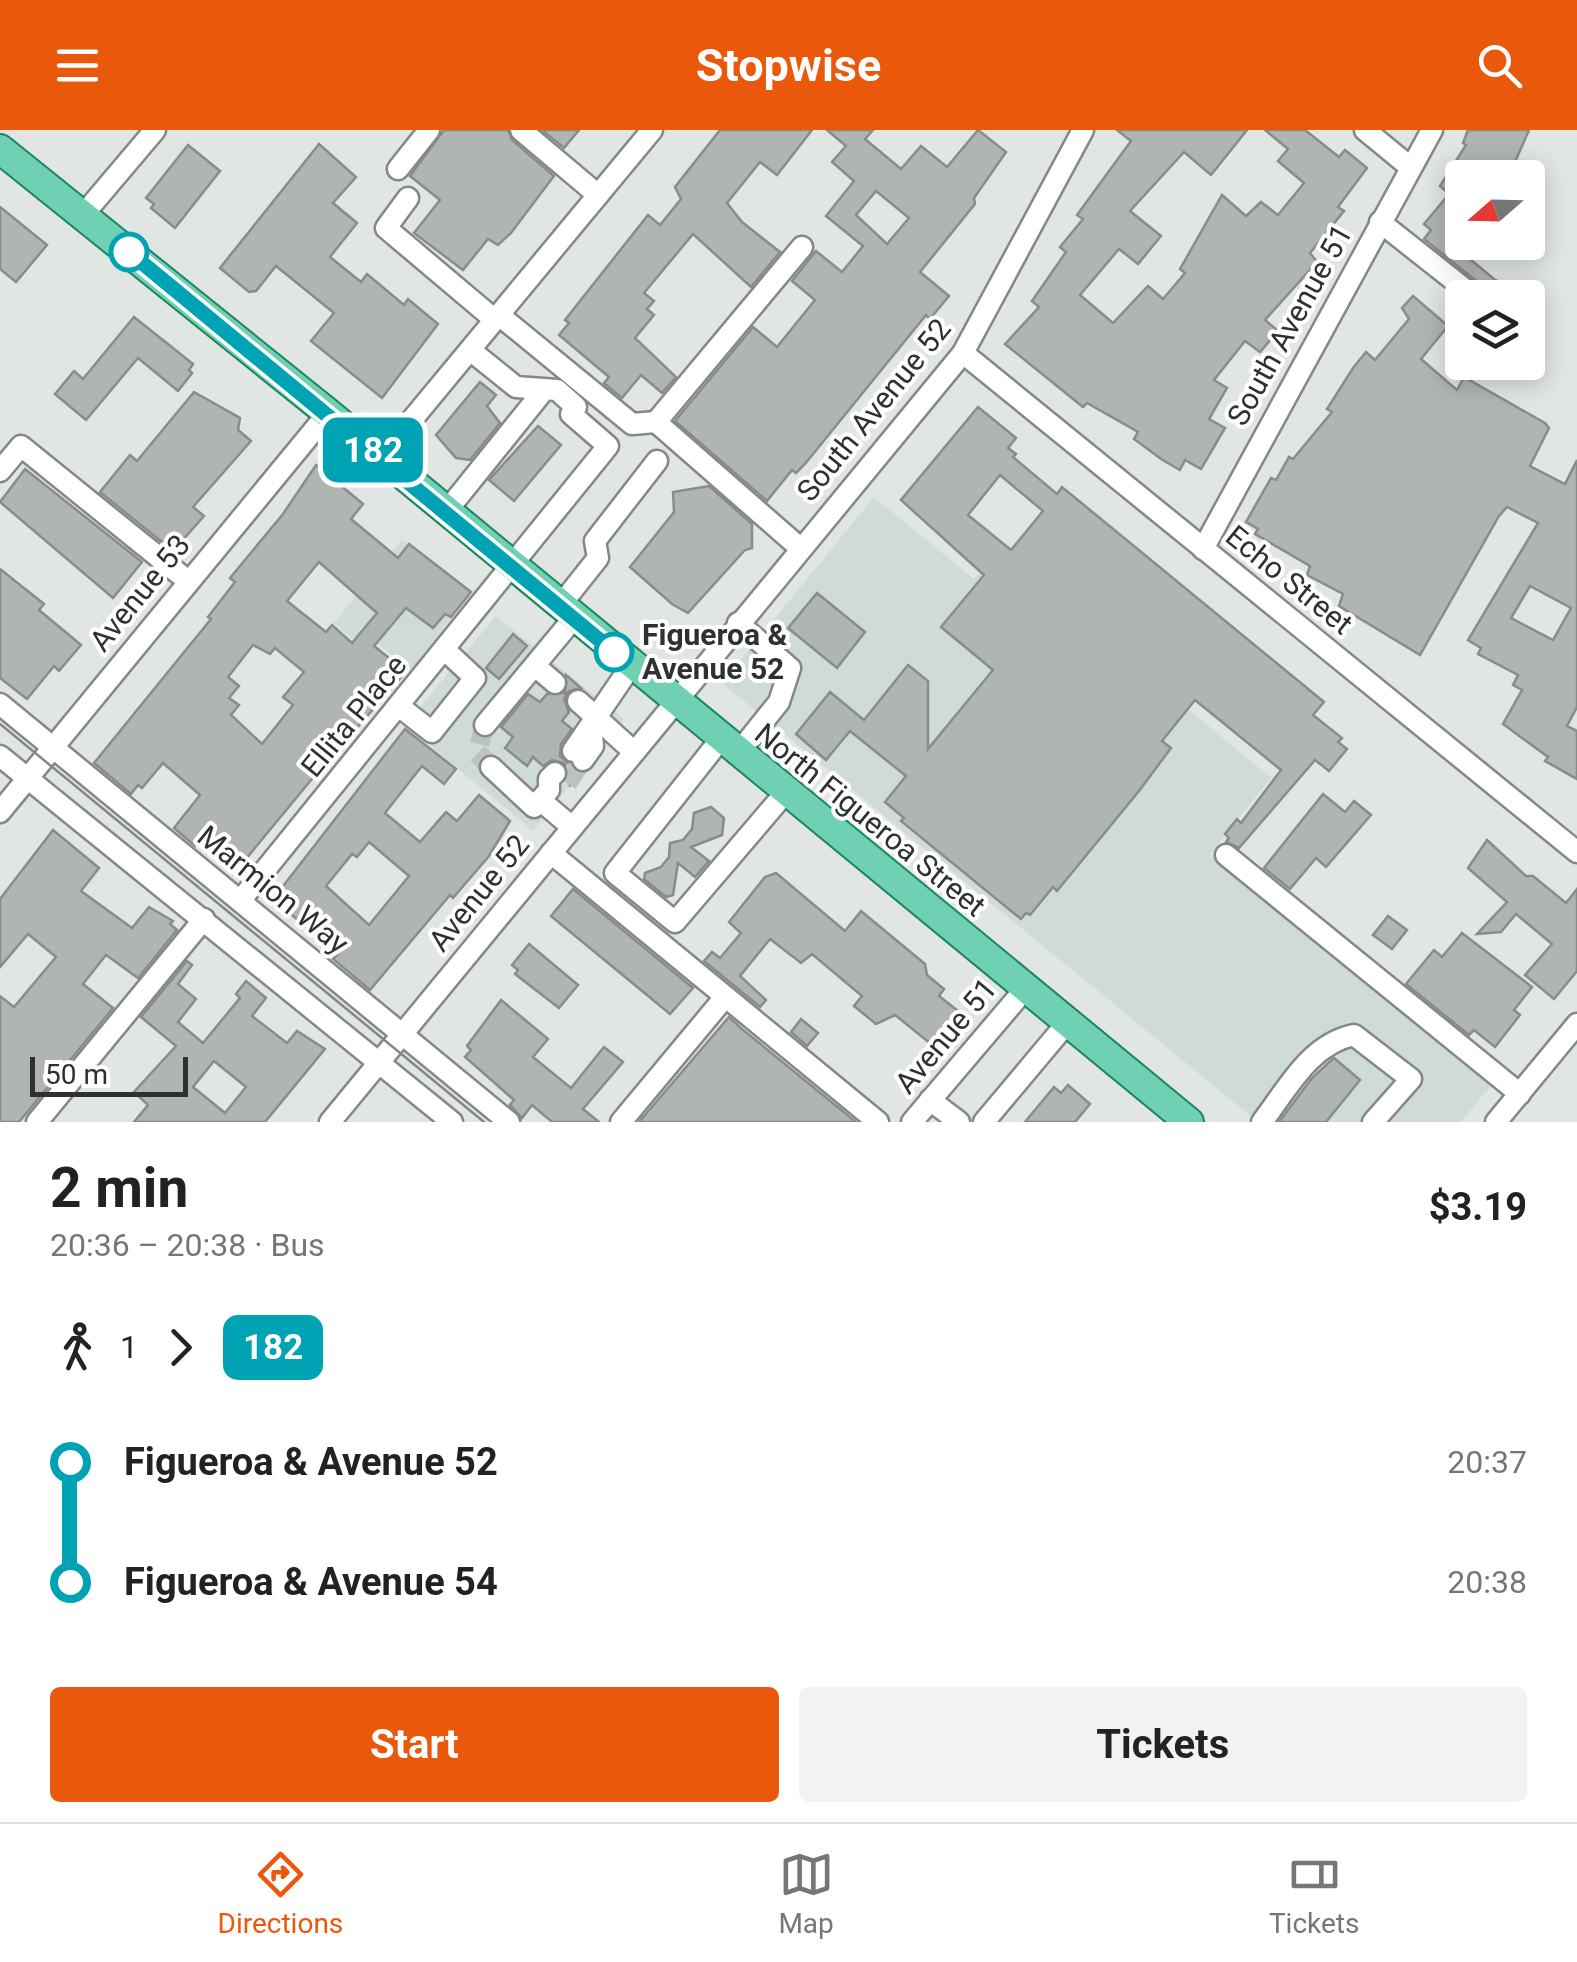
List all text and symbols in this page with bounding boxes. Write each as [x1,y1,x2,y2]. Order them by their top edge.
icon: menu [50,38,105,93]
icon: search [1472,38,1527,93]
text: Stopwise [696,39,881,92]
north arrow [1445,160,1545,260]
map controls [1445,160,1545,380]
street label: South Avenue 51 [1220,218,1359,431]
unlabelled marker [110,233,148,271]
button: layers [1445,280,1545,380]
street label: South Avenue 52 [789,311,958,508]
line badge: 182 [316,418,430,482]
text: 182 [343,430,403,471]
street label: Echo Street [1219,518,1360,641]
street label: Avenue 53 [82,528,197,658]
place label: Figueroa & Avenue 52 [642,617,788,686]
marker: Figueroa & Avenue 52 [595,633,633,671]
street label: Ellita Place [294,648,413,784]
street label: North Figueroa Street [748,716,993,923]
street label: Marmion Way [191,818,356,961]
street label: Avenue 52 [421,828,536,958]
street label: Avenue 51 [887,971,1004,1100]
scale bar [30,1052,188,1096]
text: 50 m [45,1058,108,1091]
text: 2 min [50,1156,188,1220]
text: $3.19 [1429,1185,1527,1229]
text: 20:36 – 20:38 · Bus [50,1226,325,1264]
icon: walk [50,1320,105,1375]
icon: forward [153,1320,208,1375]
text: 182 [243,1327,303,1368]
text: 1 [120,1328,138,1366]
text: Figueroa & Avenue 52 [124,1440,498,1484]
text: 20:37 [1447,1443,1527,1481]
text: Figueroa & Avenue 54 [124,1560,498,1604]
text: 20:38 [1447,1563,1527,1601]
button: Start [50,1687,779,1802]
button: Tickets [799,1687,1527,1802]
tab: Directions [218,1847,343,1940]
tab: Map [778,1847,834,1940]
tab: Tickets [1269,1847,1359,1940]

